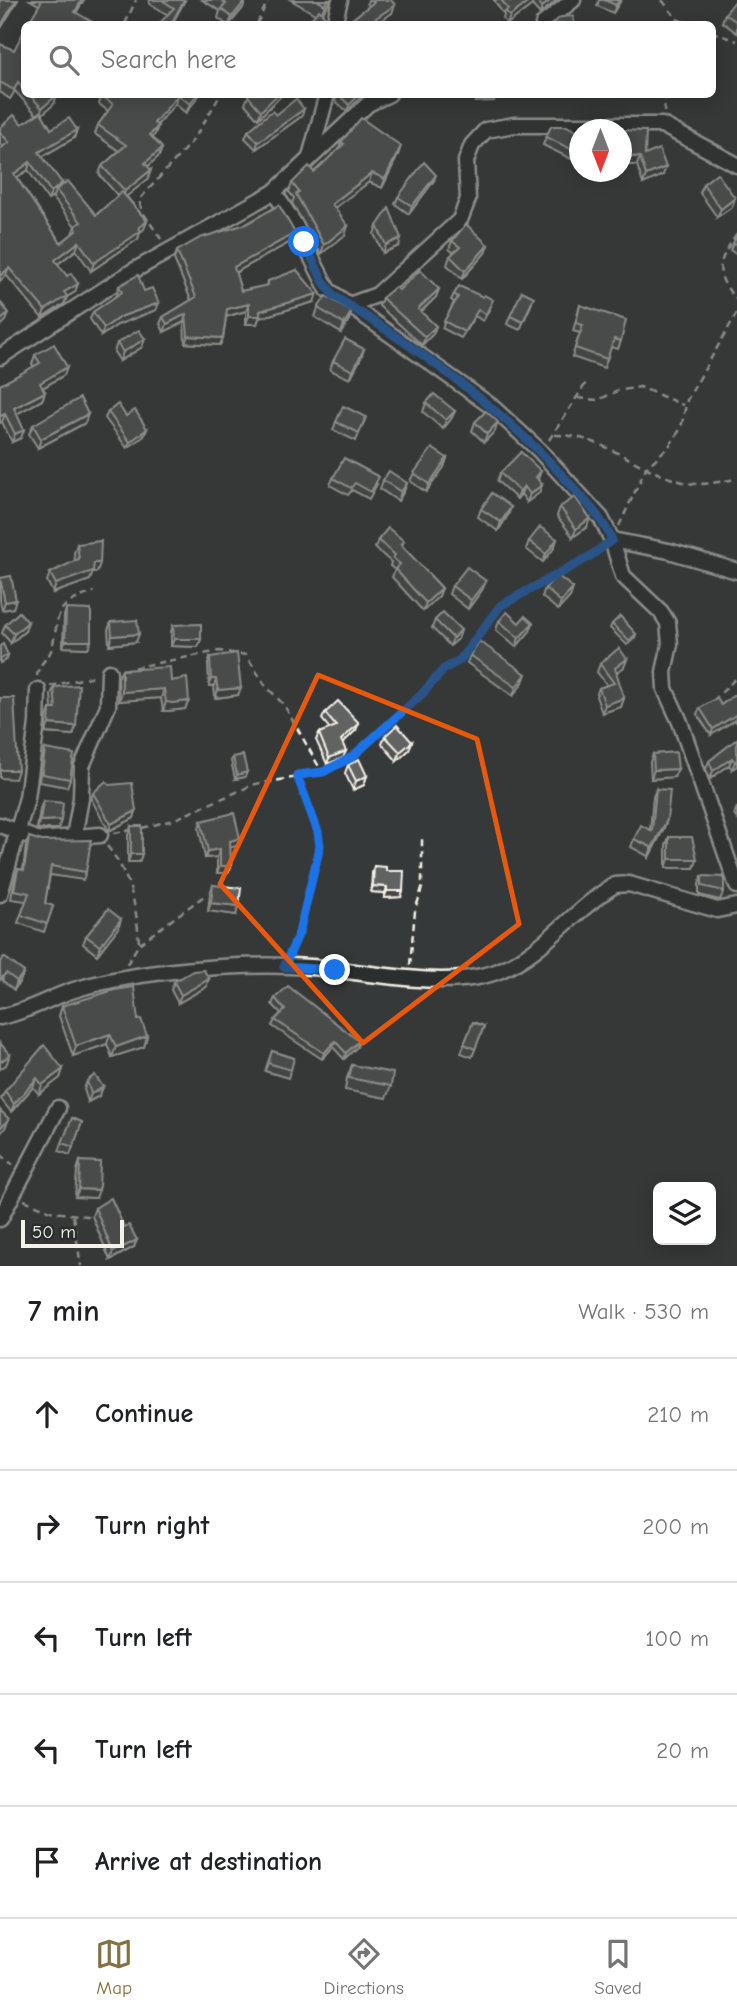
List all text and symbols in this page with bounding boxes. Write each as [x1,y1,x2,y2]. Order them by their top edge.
search box [21,21,716,98]
icon: search [45,41,83,79]
text: Search here [101,45,236,75]
north arrow [569,119,632,182]
route start [288,226,319,257]
route end [319,954,350,985]
map controls [653,1182,716,1245]
button: layers [653,1182,716,1245]
scale bar [21,1217,124,1249]
text: 50 m [32,1221,76,1243]
text: 7 min [28,1294,100,1329]
text: Walk · 530 m [578,1298,709,1325]
icon: ahead [28,1395,66,1433]
text: Continue [95,1399,193,1429]
text: 210 m [647,1401,709,1428]
icon: right [28,1507,66,1545]
text: Turn right [95,1511,209,1541]
text: 200 m [642,1513,709,1540]
icon: left [28,1619,66,1657]
text: Turn left [95,1623,192,1653]
text: 100 m [645,1625,709,1652]
icon: left [28,1731,66,1769]
text: Turn left [95,1735,192,1765]
text: 20 m [656,1737,709,1764]
icon: arrive [28,1843,66,1881]
text: Arrive at destination [95,1847,322,1877]
tab: Map [95,1935,133,1999]
tab: Directions [324,1935,404,1999]
tab: Saved [594,1935,642,1999]

